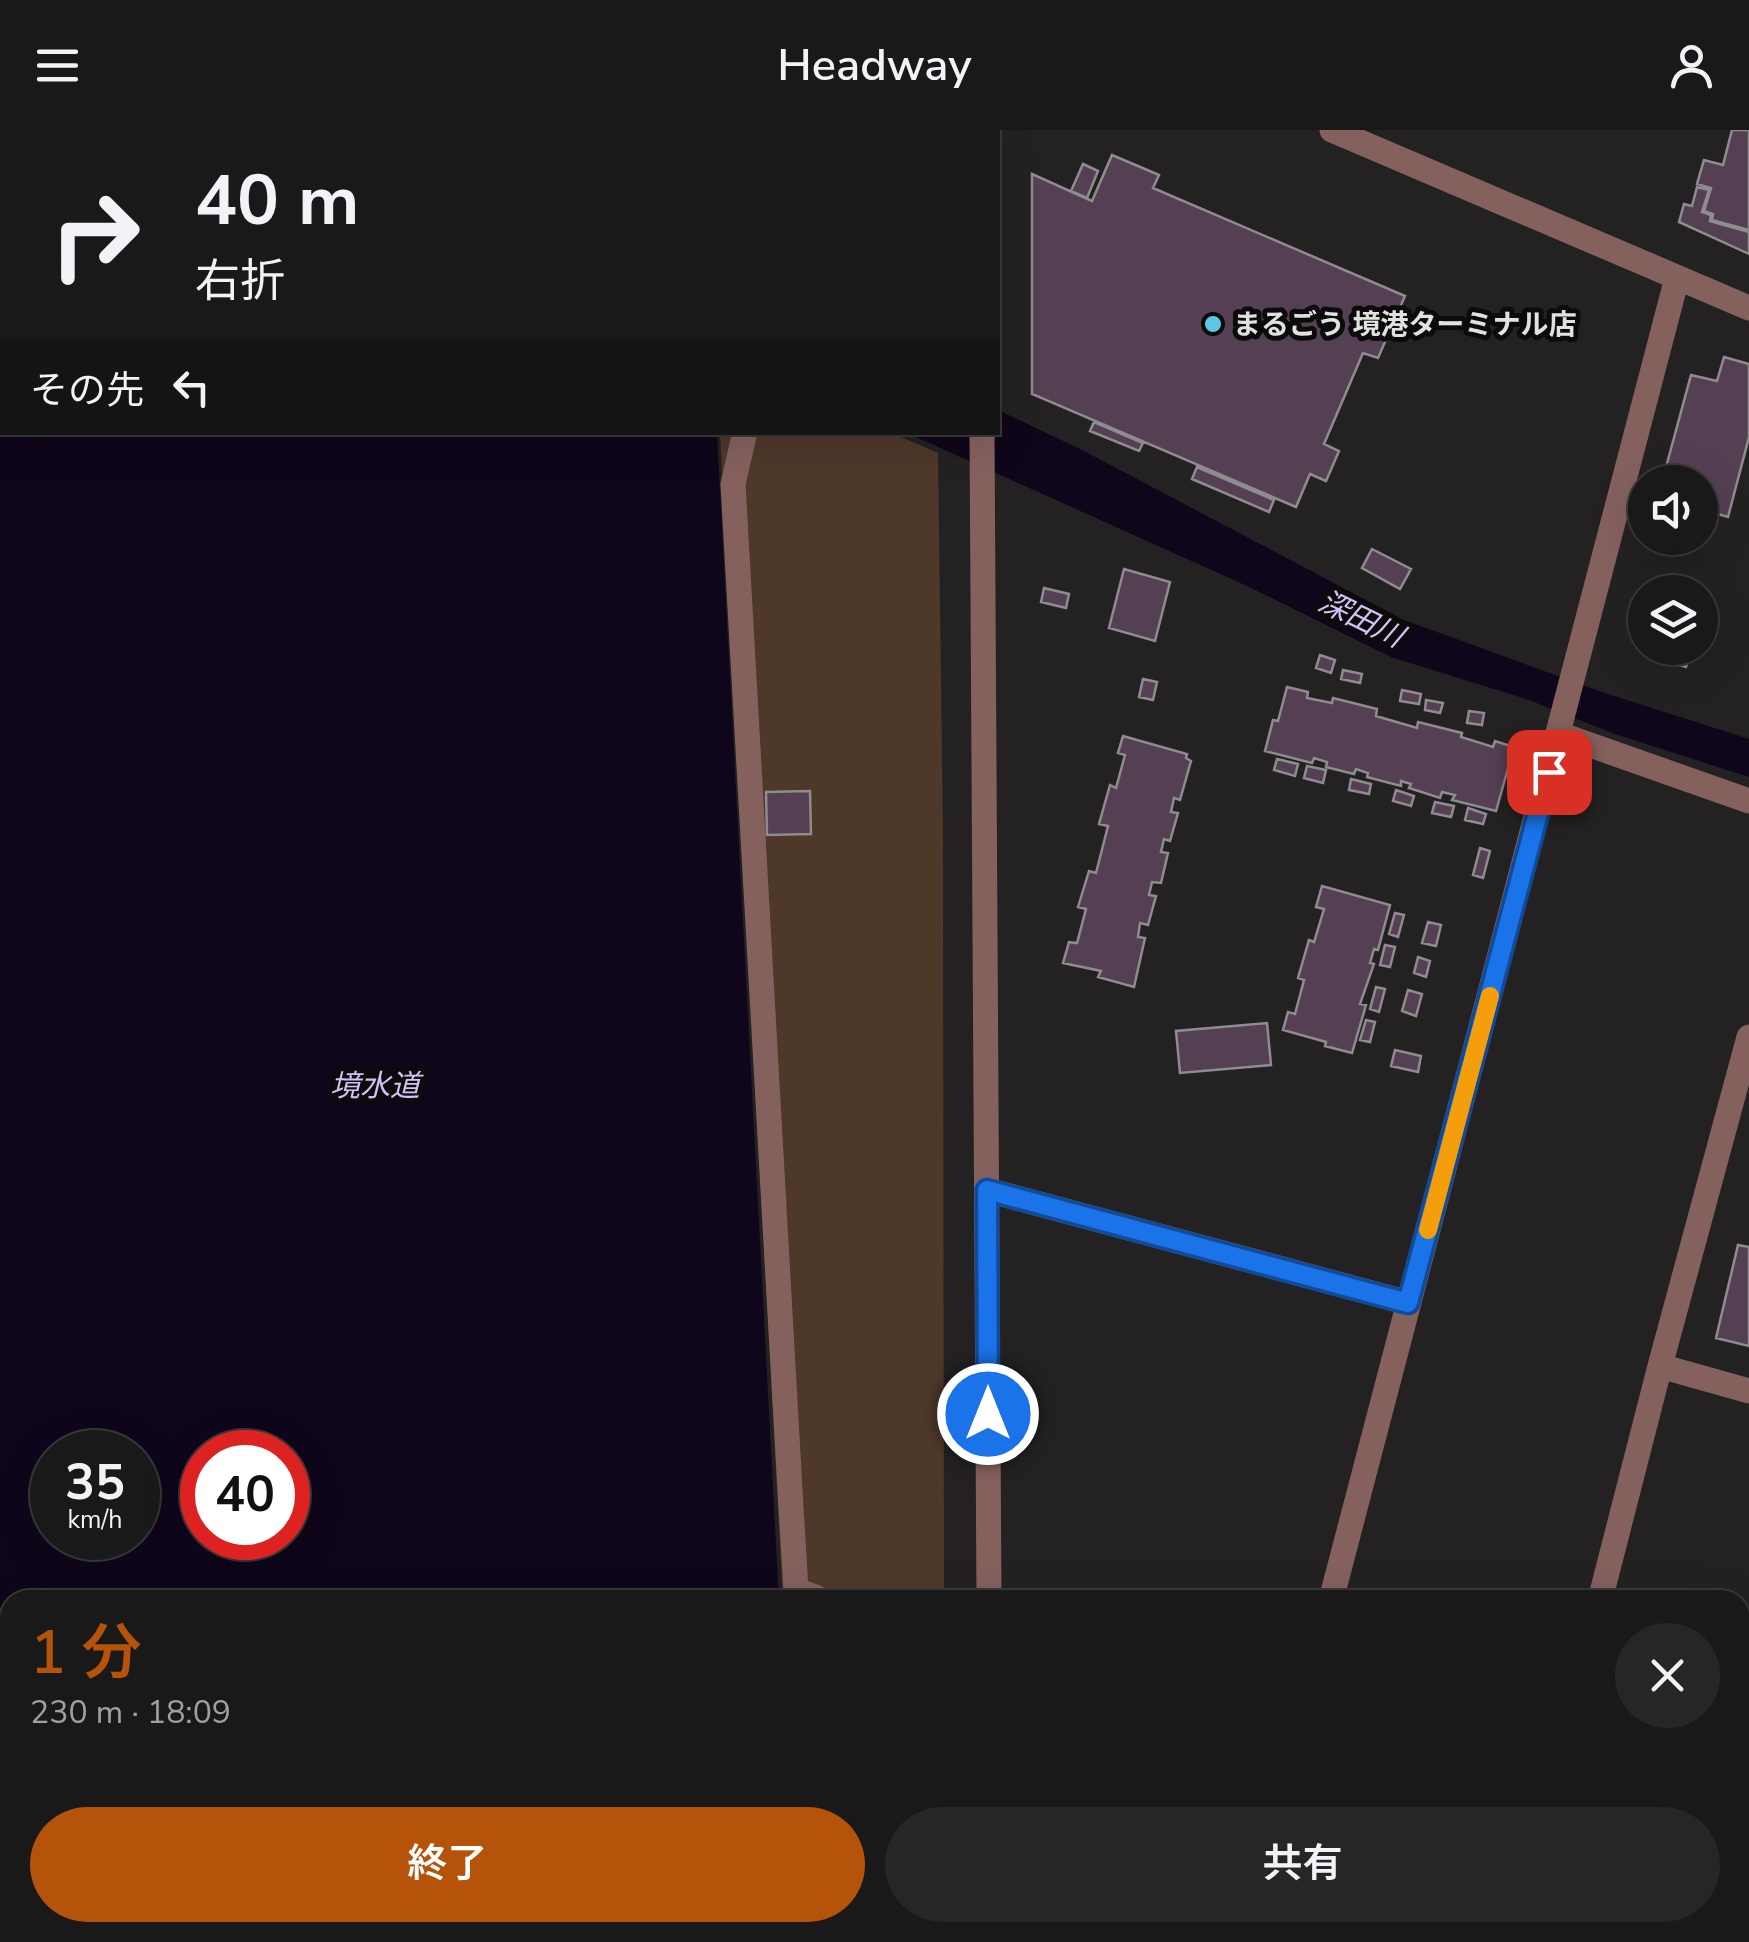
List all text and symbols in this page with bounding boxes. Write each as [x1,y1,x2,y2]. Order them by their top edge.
text: Headway [777,35,972,96]
icon: menu [30,38,85,93]
icon: person [1664,38,1719,93]
text: 40 m [195,153,359,249]
icon: right [30,170,160,300]
text: 右折 [195,251,285,312]
place label: まるごう 境港ターミナル店 [1233,306,1577,344]
marker: まるごう 境港ターミナル店 [1202,313,1224,335]
icon: left [164,360,219,415]
text: その先 [30,365,144,416]
map controls [1628,465,1718,665]
button: sound [1628,465,1718,555]
button: layers [1628,575,1718,665]
water label: 深田川 [1311,581,1413,659]
pin [1507,730,1592,815]
icon: arrive [1522,745,1577,800]
water label: 境水道 [330,1066,424,1107]
position arrow [936,1362,1040,1466]
speed limit sign: 40 [180,1430,310,1560]
text: 35 [65,1448,125,1517]
text: km/h [67,1503,123,1537]
text: 1 分 [30,1612,142,1694]
button: close [1615,1623,1720,1728]
text: 230 m · 18:09 [30,1691,231,1734]
button: 終了 [30,1807,865,1922]
button: 共有 [885,1807,1720,1922]

